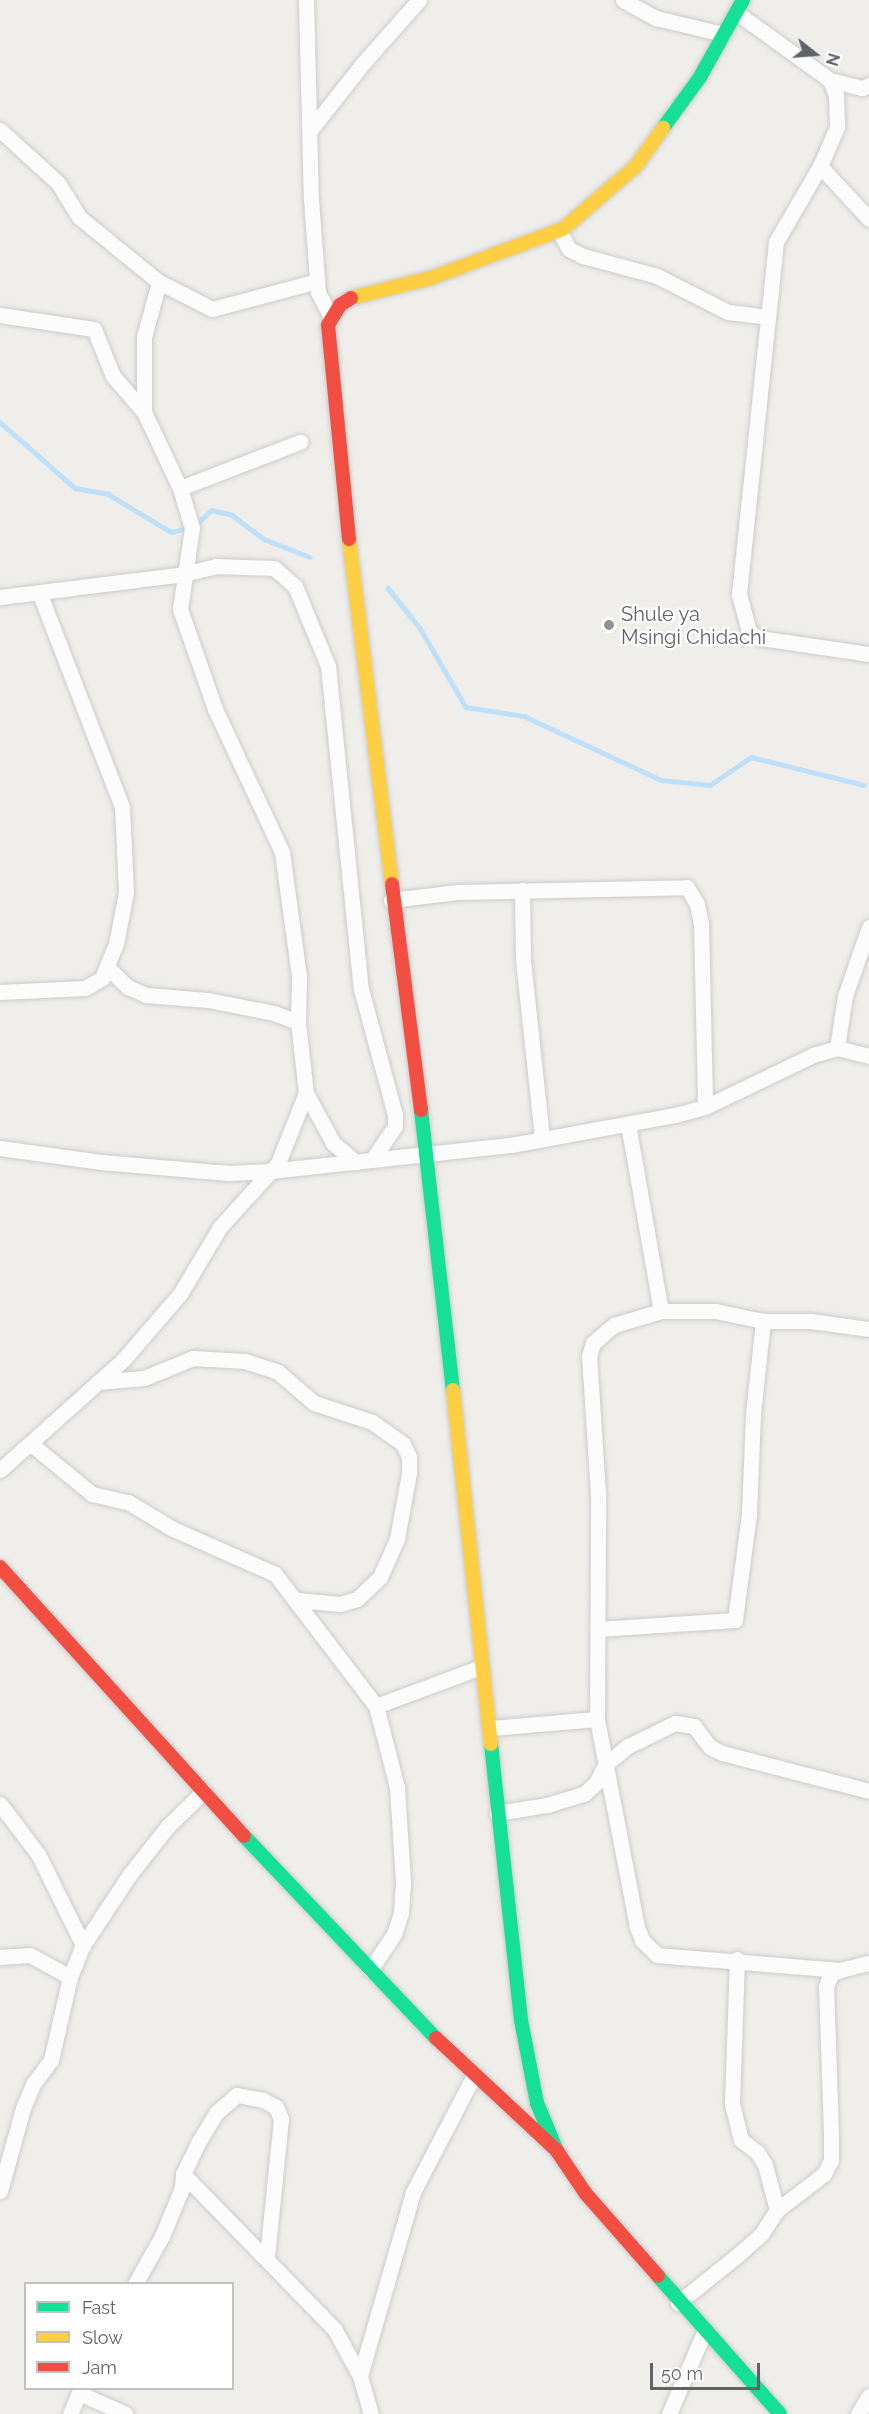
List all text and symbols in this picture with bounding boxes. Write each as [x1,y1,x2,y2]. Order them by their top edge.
north arrow [785,24,845,84]
text: N [822,51,844,68]
place label: Shule ya Msingi Chidachi [621,602,766,649]
marker: Shule ya Msingi Chidachi [602,618,616,632]
legend [24,2282,234,2390]
text: Fast [82,2297,116,2318]
text: Slow [82,2327,123,2348]
scale bar [653,2351,762,2389]
text: Jam [82,2357,117,2378]
text: 50 m [661,2363,703,2384]

